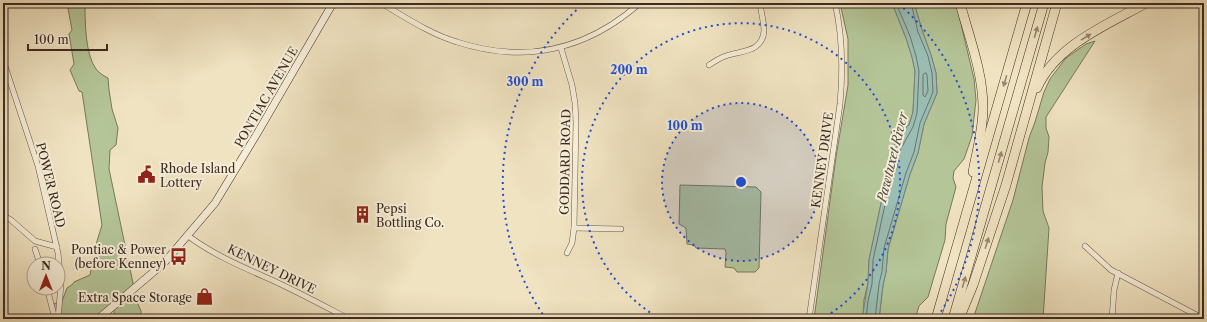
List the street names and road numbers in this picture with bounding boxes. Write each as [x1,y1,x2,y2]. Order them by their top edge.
street label: PONTIAC AVENUE [231,44,301,150]
street label: GODDARD ROAD [557,109,573,215]
street label: KENNEY DRIVE [808,111,836,209]
street label: POWER ROAD [33,141,69,229]
street label: KENNEY DRIVE [225,241,319,297]

